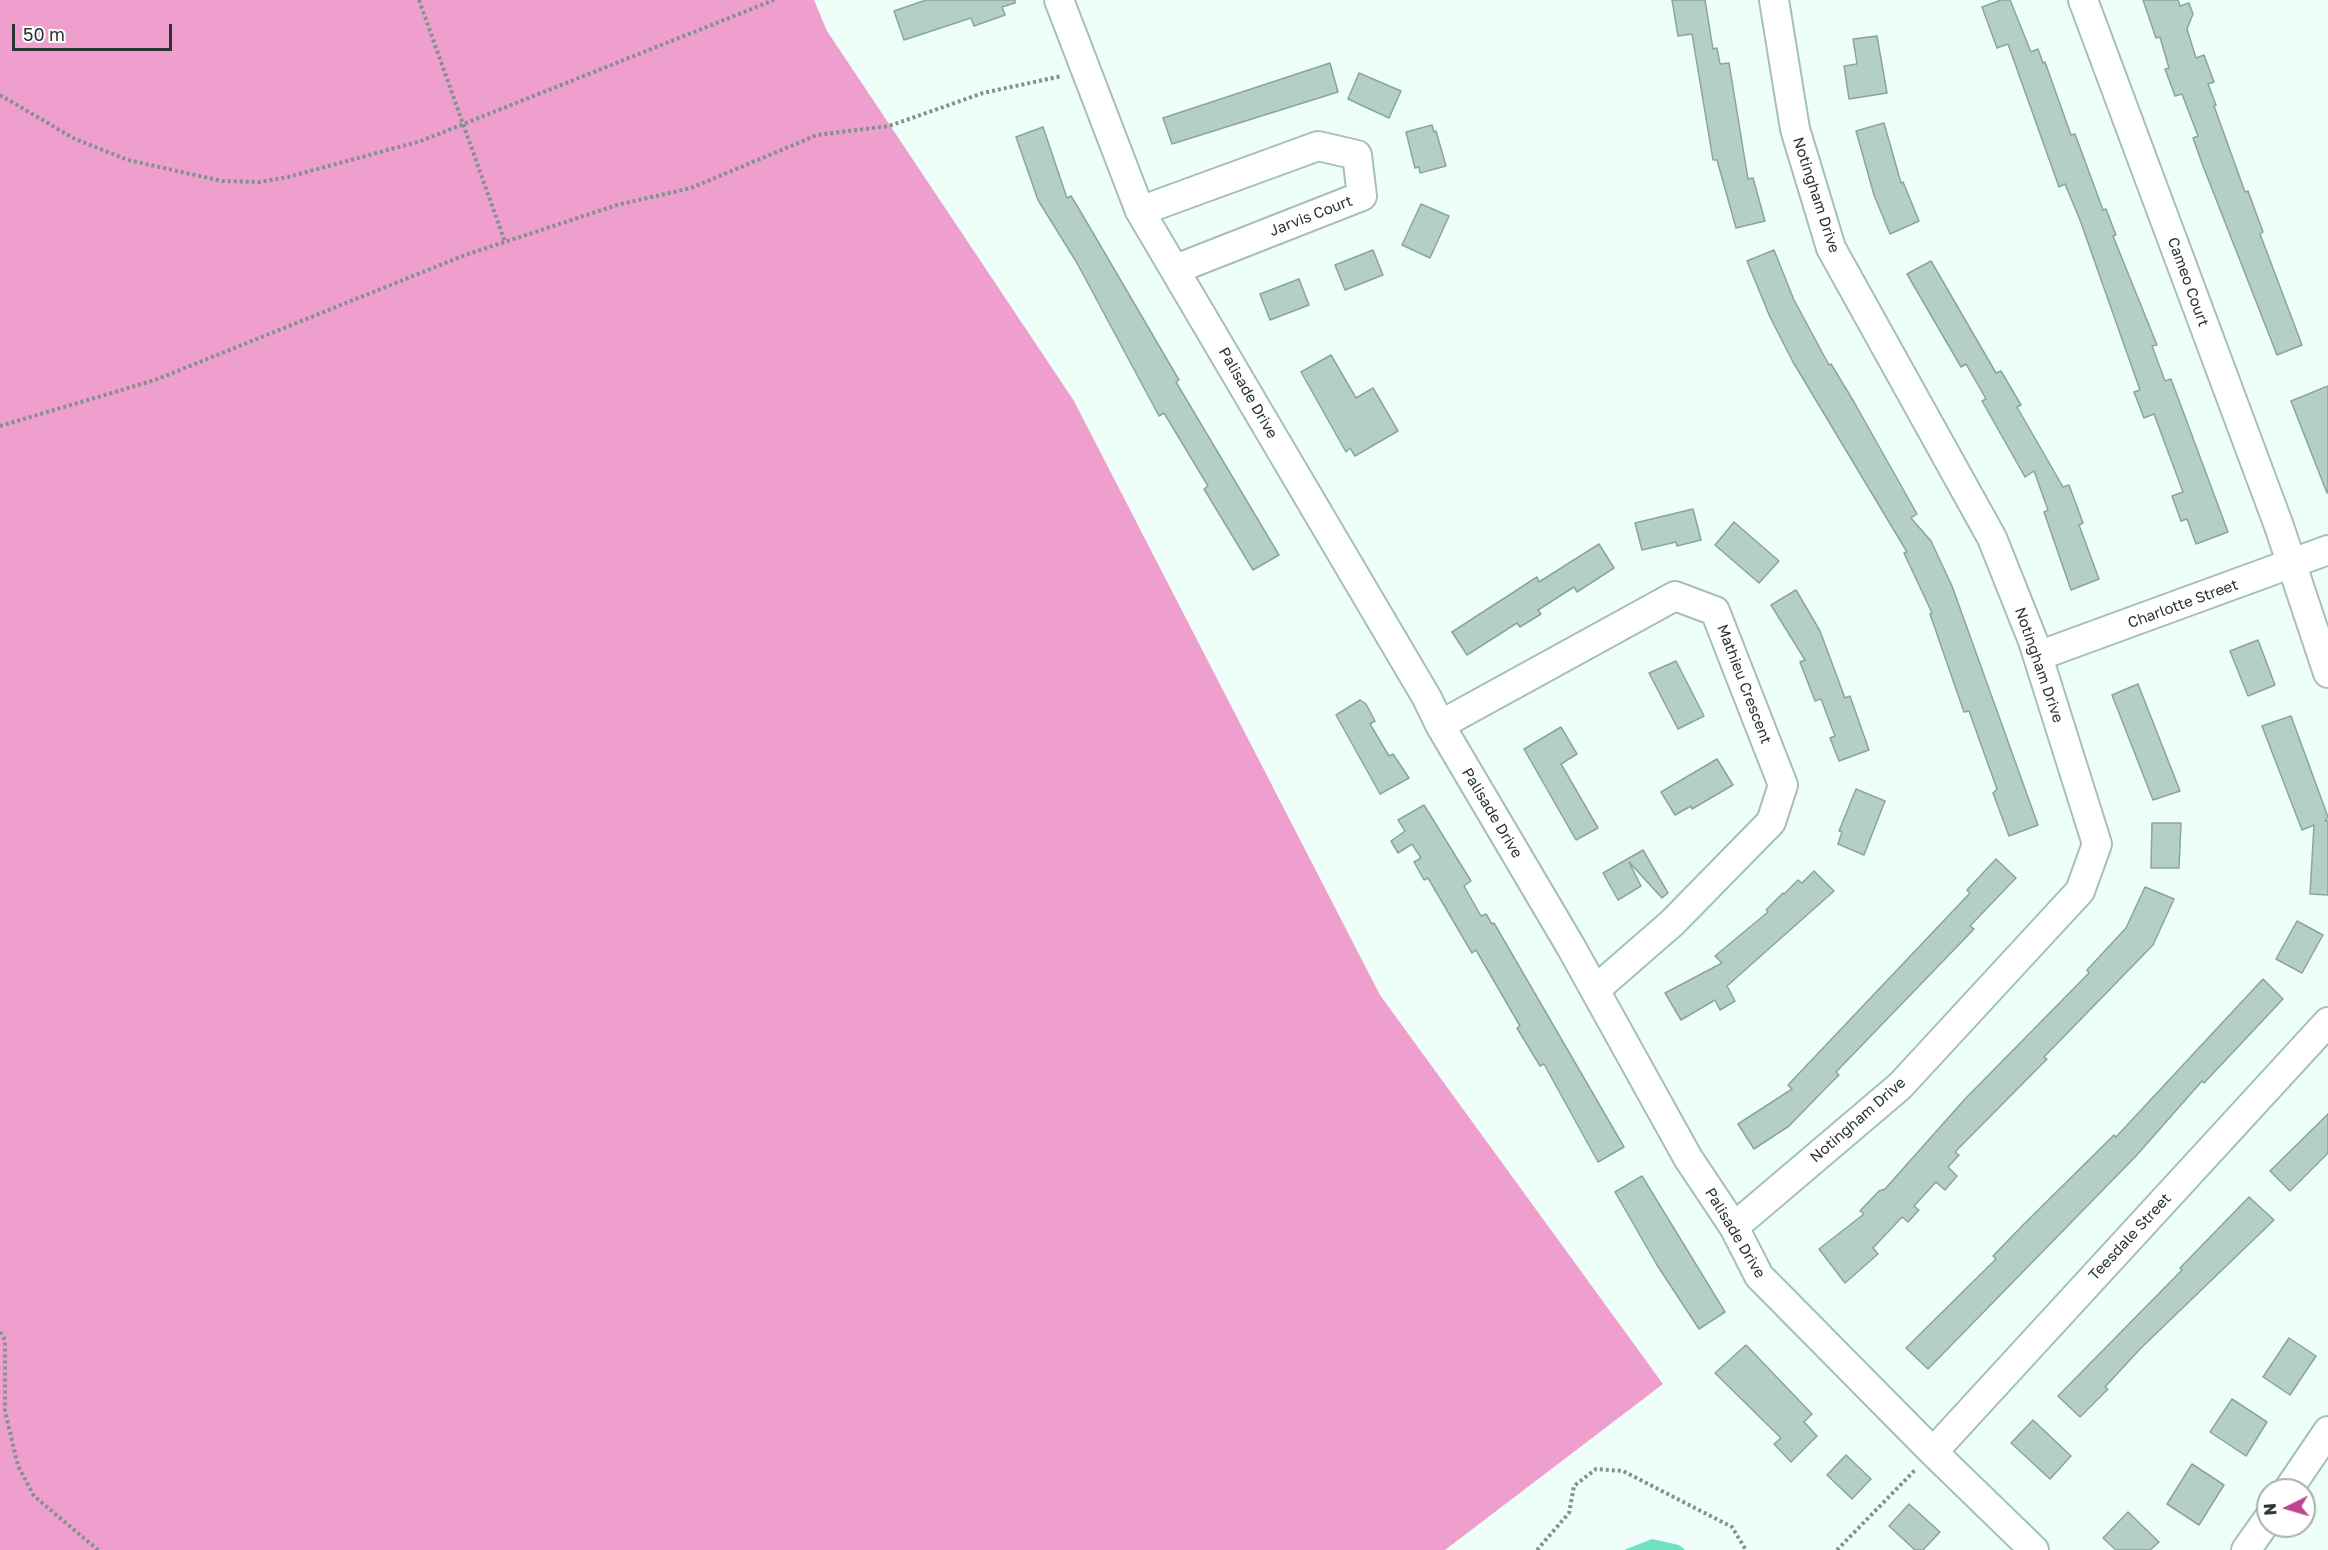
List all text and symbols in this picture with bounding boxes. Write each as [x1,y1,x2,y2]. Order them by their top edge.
scale bar [15,12,176,50]
text: 50 m [23,23,65,45]
street label: Notingham Drive [1789,135,1843,255]
street label: Jarvis Court [1267,192,1355,240]
street label: Cameo Court [2163,235,2213,329]
street label: Palisade Drive [1215,344,1281,442]
street label: Charlotte Street [2125,576,2241,632]
street label: Notingham Drive [2011,605,2067,725]
street label: Mathieu Crescent [1713,622,1775,746]
street label: Palisade Drive [1458,765,1526,861]
street label: Notingham Drive [1807,1074,1909,1166]
street label: Palisade Drive [1701,1185,1769,1281]
street label: Teesdale Street [2085,1190,2175,1284]
north arrow [2256,1478,2316,1538]
text: N [2260,1502,2281,1516]

